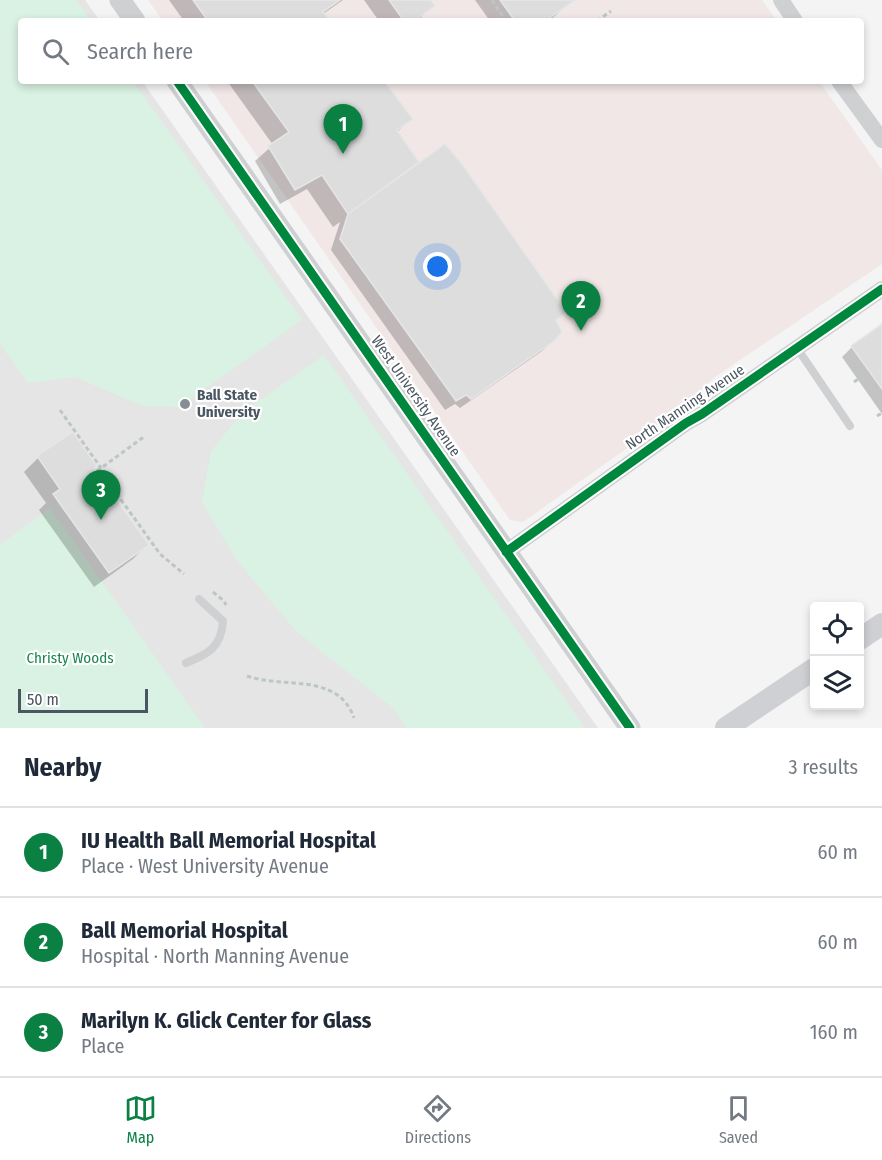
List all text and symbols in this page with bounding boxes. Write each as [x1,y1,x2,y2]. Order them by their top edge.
search box [18,18,864,84]
icon: search [39,35,72,68]
text: Search here [87,38,193,65]
pin: 1 [324,104,362,154]
your location [423,252,452,281]
pin: 2 [562,282,600,331]
street label: West University Avenue [368,332,464,460]
street label: North Manning Avenue [622,360,748,454]
place label: Ball State University [197,386,261,421]
marker: Ball State University [178,397,192,411]
pin: 3 [82,470,120,520]
map controls [810,602,864,710]
button: locate [810,602,864,656]
park label: Christy Woods [26,649,114,667]
button: layers [810,656,864,710]
scale bar [18,686,148,714]
text: 50 m [27,690,59,709]
text: Nearby [24,752,101,783]
text: 3 results [789,755,858,779]
text: IU Health Ball Memorial Hospital [81,827,376,854]
text: 1 [39,840,48,864]
text: 60 m [818,840,858,864]
text: Place · West University Avenue [81,854,329,878]
text: Ball Memorial Hospital [81,917,288,944]
text: 2 [39,930,48,954]
text: 60 m [818,930,858,954]
text: Hospital · North Manning Avenue [81,944,349,968]
text: Marilyn K. Glick Center for Glass [81,1007,371,1034]
text: 3 [39,1020,48,1044]
text: 160 m [810,1020,858,1044]
text: Place [81,1034,124,1058]
tab: Map [124,1092,157,1147]
tab: Directions [405,1092,471,1147]
tab: Saved [719,1092,758,1147]

